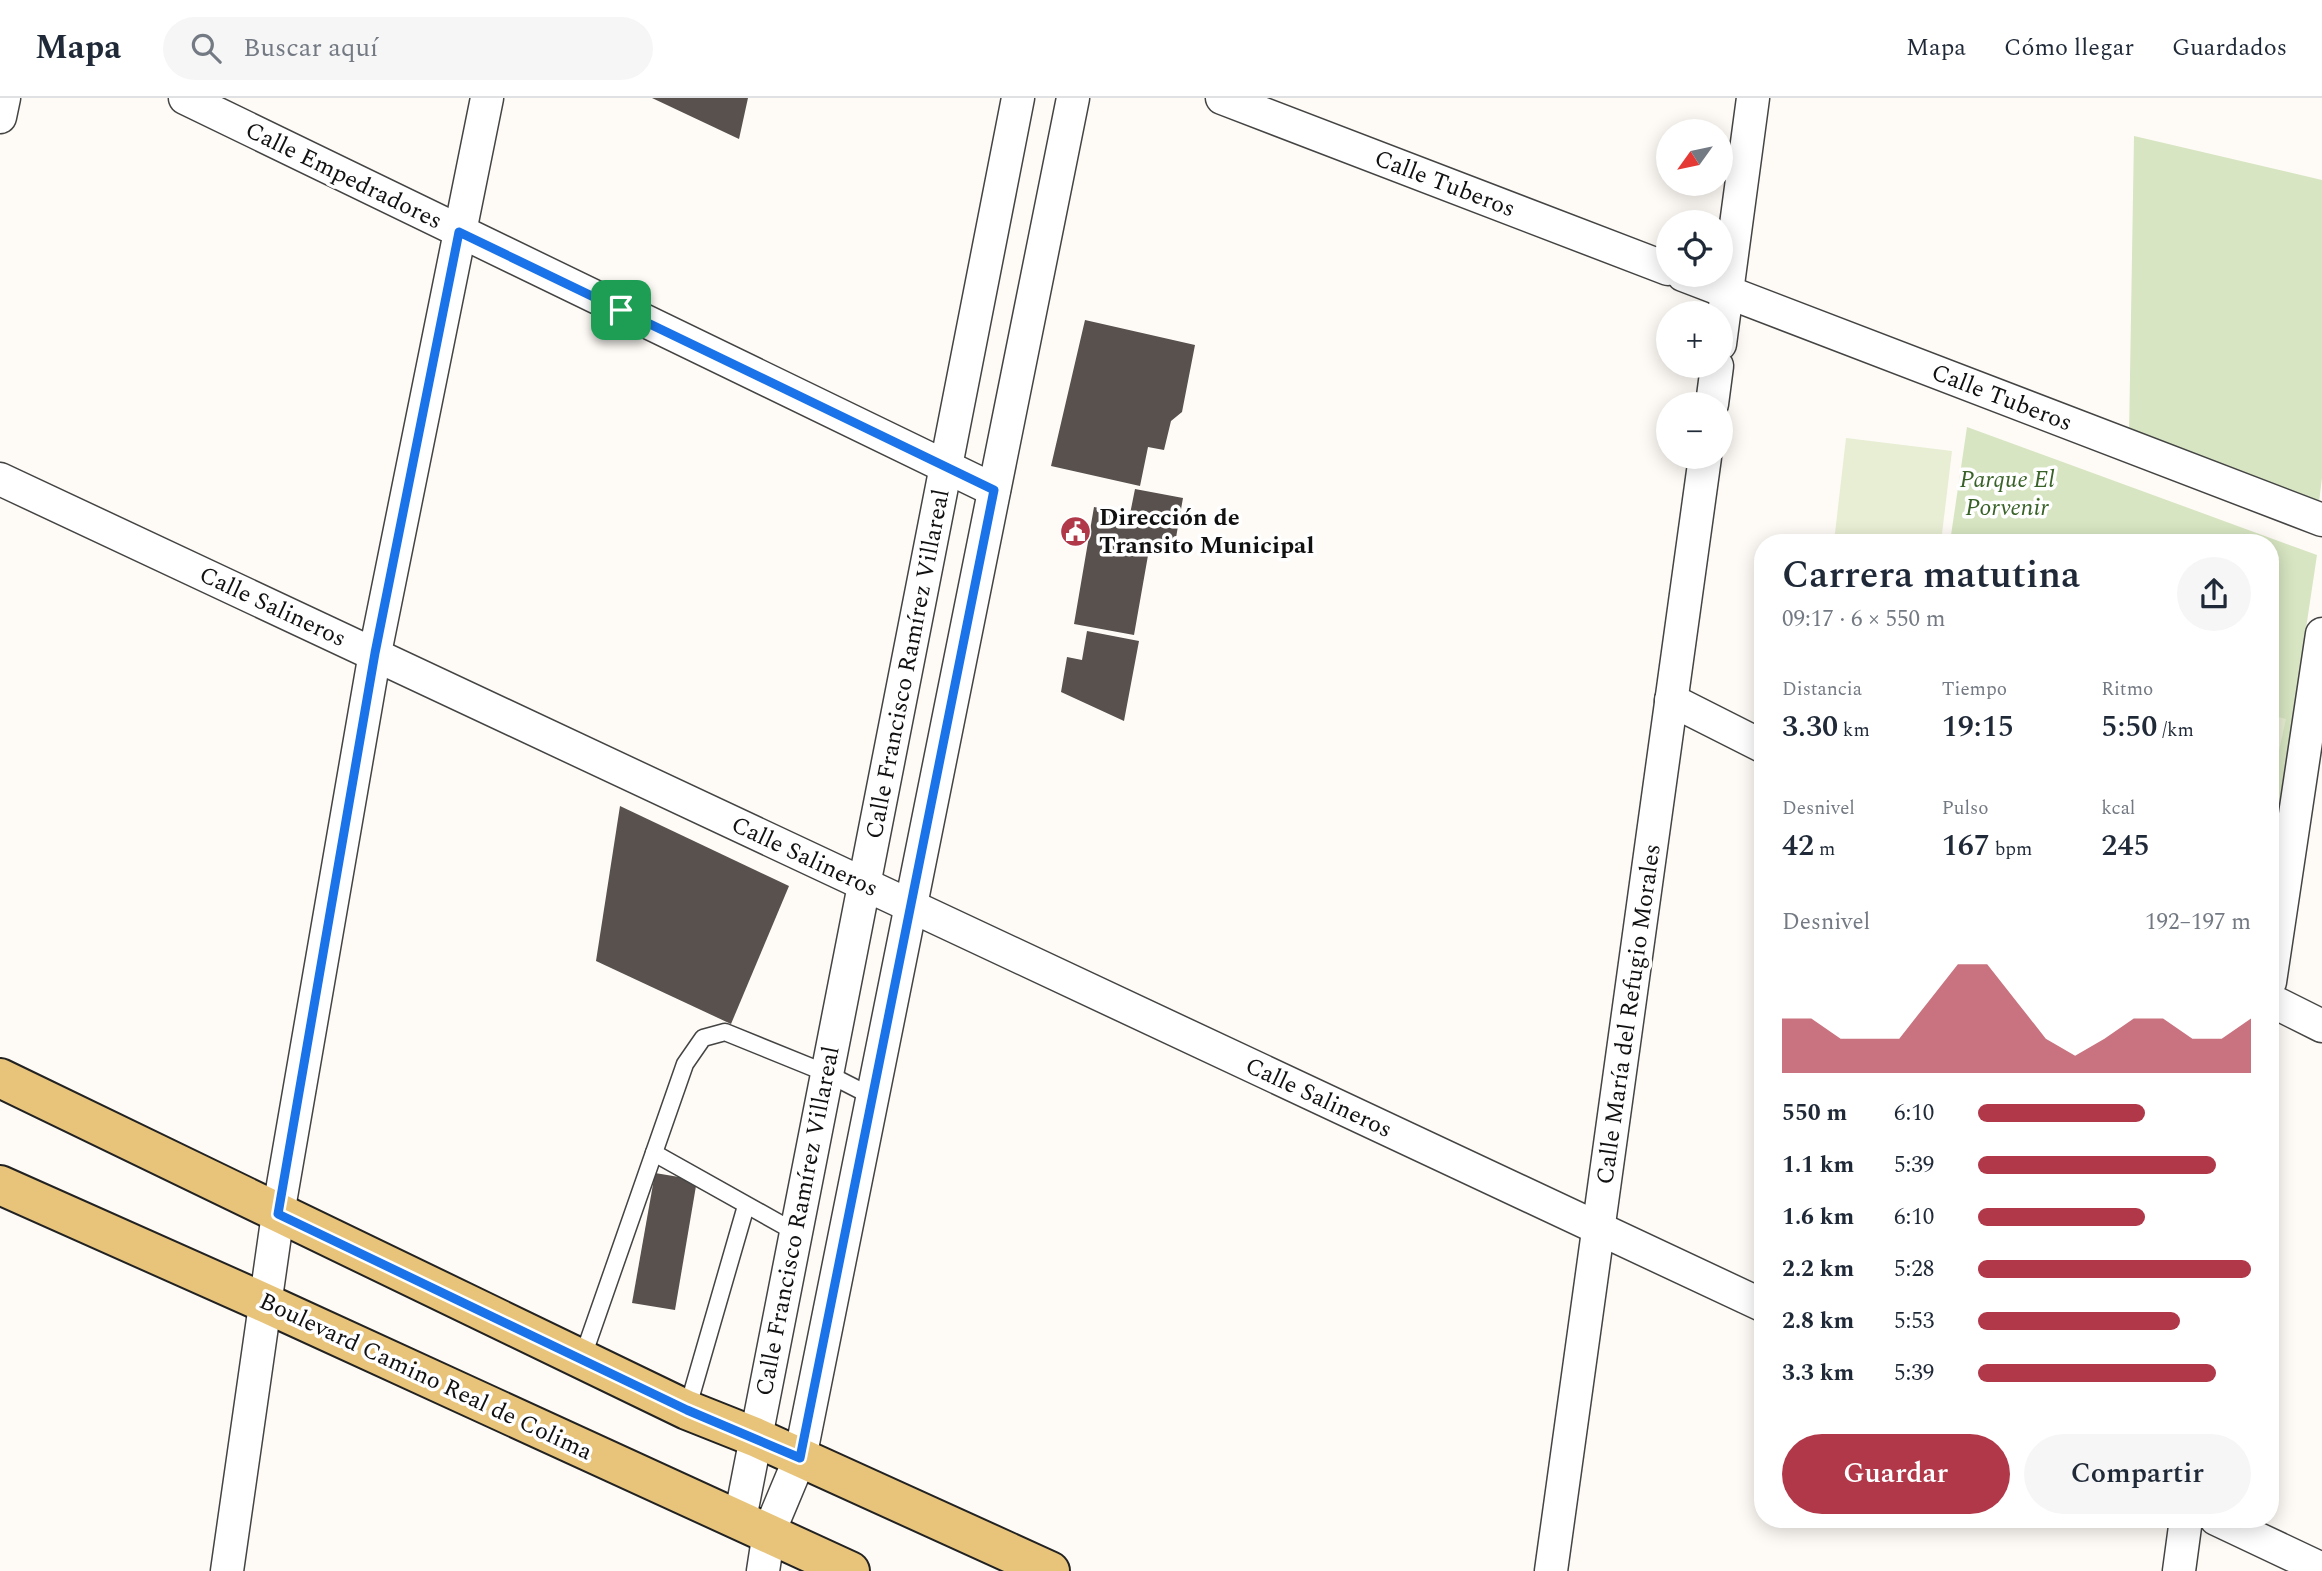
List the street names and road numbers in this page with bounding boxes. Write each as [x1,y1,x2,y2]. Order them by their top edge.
street label: Calle Empedradores [239,113,448,239]
street label: Calle Tuberos [1369,141,1520,227]
street label: Calle Tuberos [1926,355,2077,441]
street label: Calle Francisco Ramírez Villareal [856,486,960,842]
street label: Calle Salineros [193,557,352,657]
street label: Calle Salineros [725,807,884,907]
street label: Calle María del Refugio Morales [1587,842,1671,1187]
street label: Calle Francisco Ramírez Villareal [746,1043,850,1399]
street label: Calle Salineros [1239,1048,1398,1148]
street label: Boulevard Camino Real de Colima [253,1284,598,1470]

